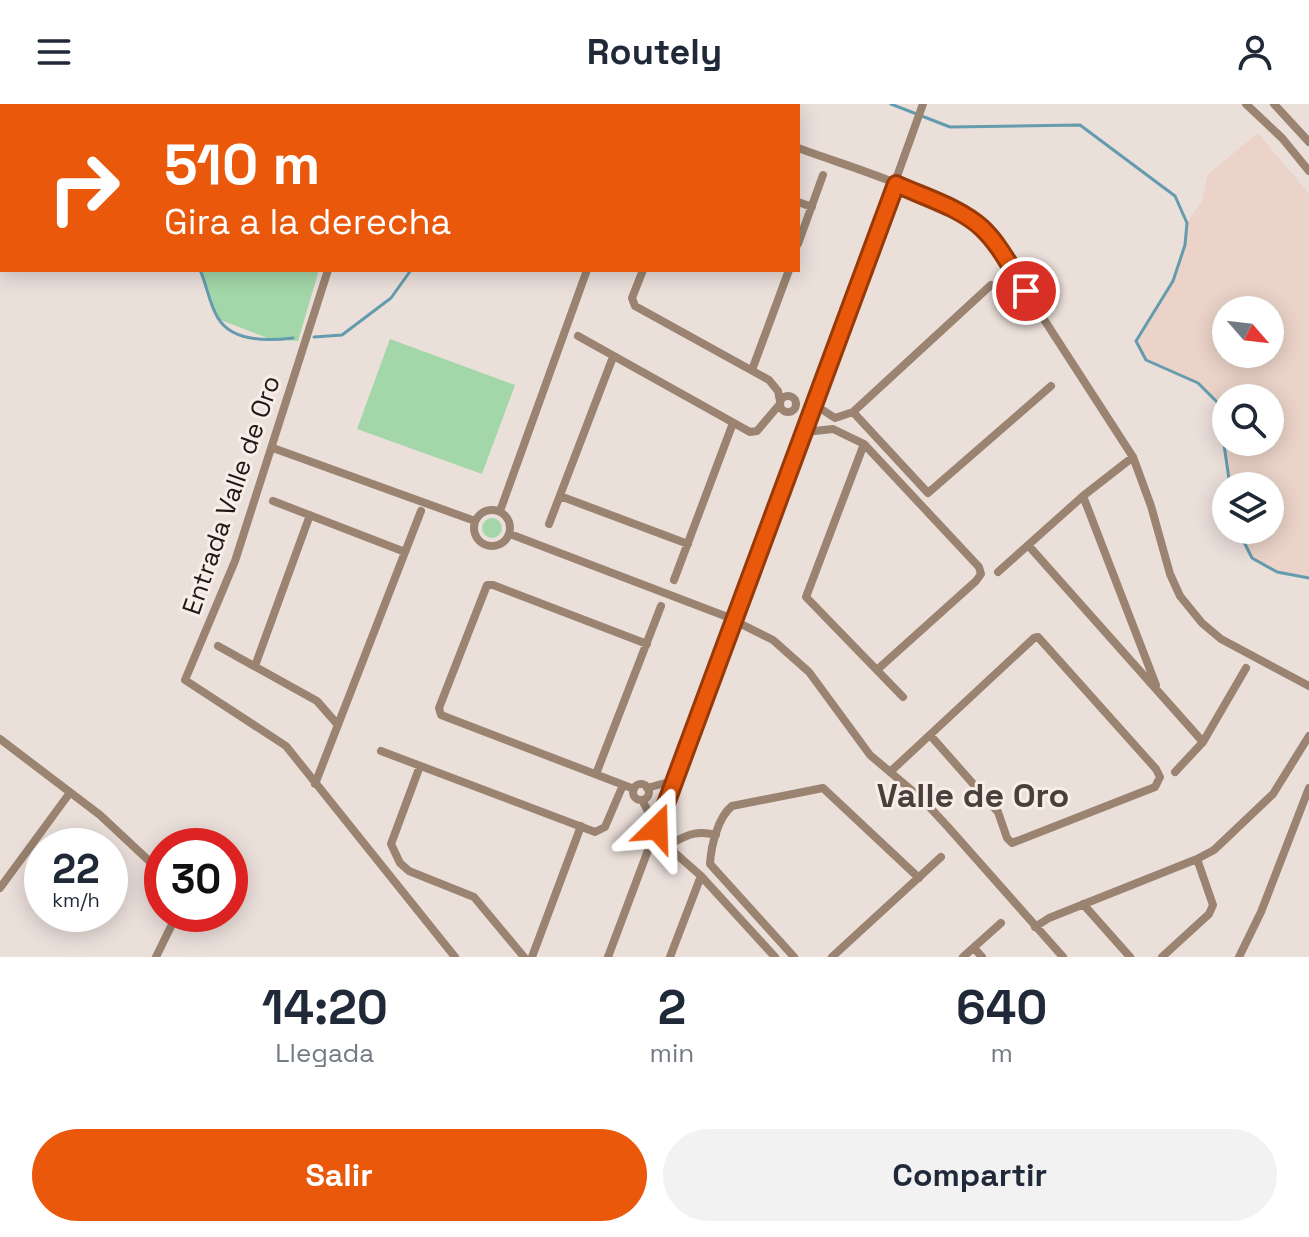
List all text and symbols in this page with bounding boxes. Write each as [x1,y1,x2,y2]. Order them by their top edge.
text: Routely [587,29,722,75]
icon: menu [32,30,76,74]
icon: person [1233,30,1277,74]
text: 510 m [164,129,320,200]
icon: right [32,136,136,240]
text: Gira a la derecha [164,199,451,245]
pin [992,257,1060,325]
icon: arrive [1004,269,1048,313]
north arrow [1212,296,1284,368]
map controls [1212,296,1284,544]
street label: Entrada Valle de Oro [174,371,288,619]
button: search [1212,384,1284,456]
button: layers [1212,472,1284,544]
district label: Valle de Oro [877,774,1069,817]
position arrow [615,786,699,870]
speed limit sign: 30 [144,828,248,932]
text: 22 [52,844,100,895]
text: km/h [52,887,100,913]
text: 14:20 [262,977,388,1038]
text: 2 [658,977,686,1038]
text: 640 [956,977,1047,1038]
text: Llegada [275,1036,374,1070]
text: min [650,1036,694,1070]
text: m [990,1036,1013,1070]
button: Salir [32,1129,647,1221]
button: Compartir [663,1129,1277,1221]

